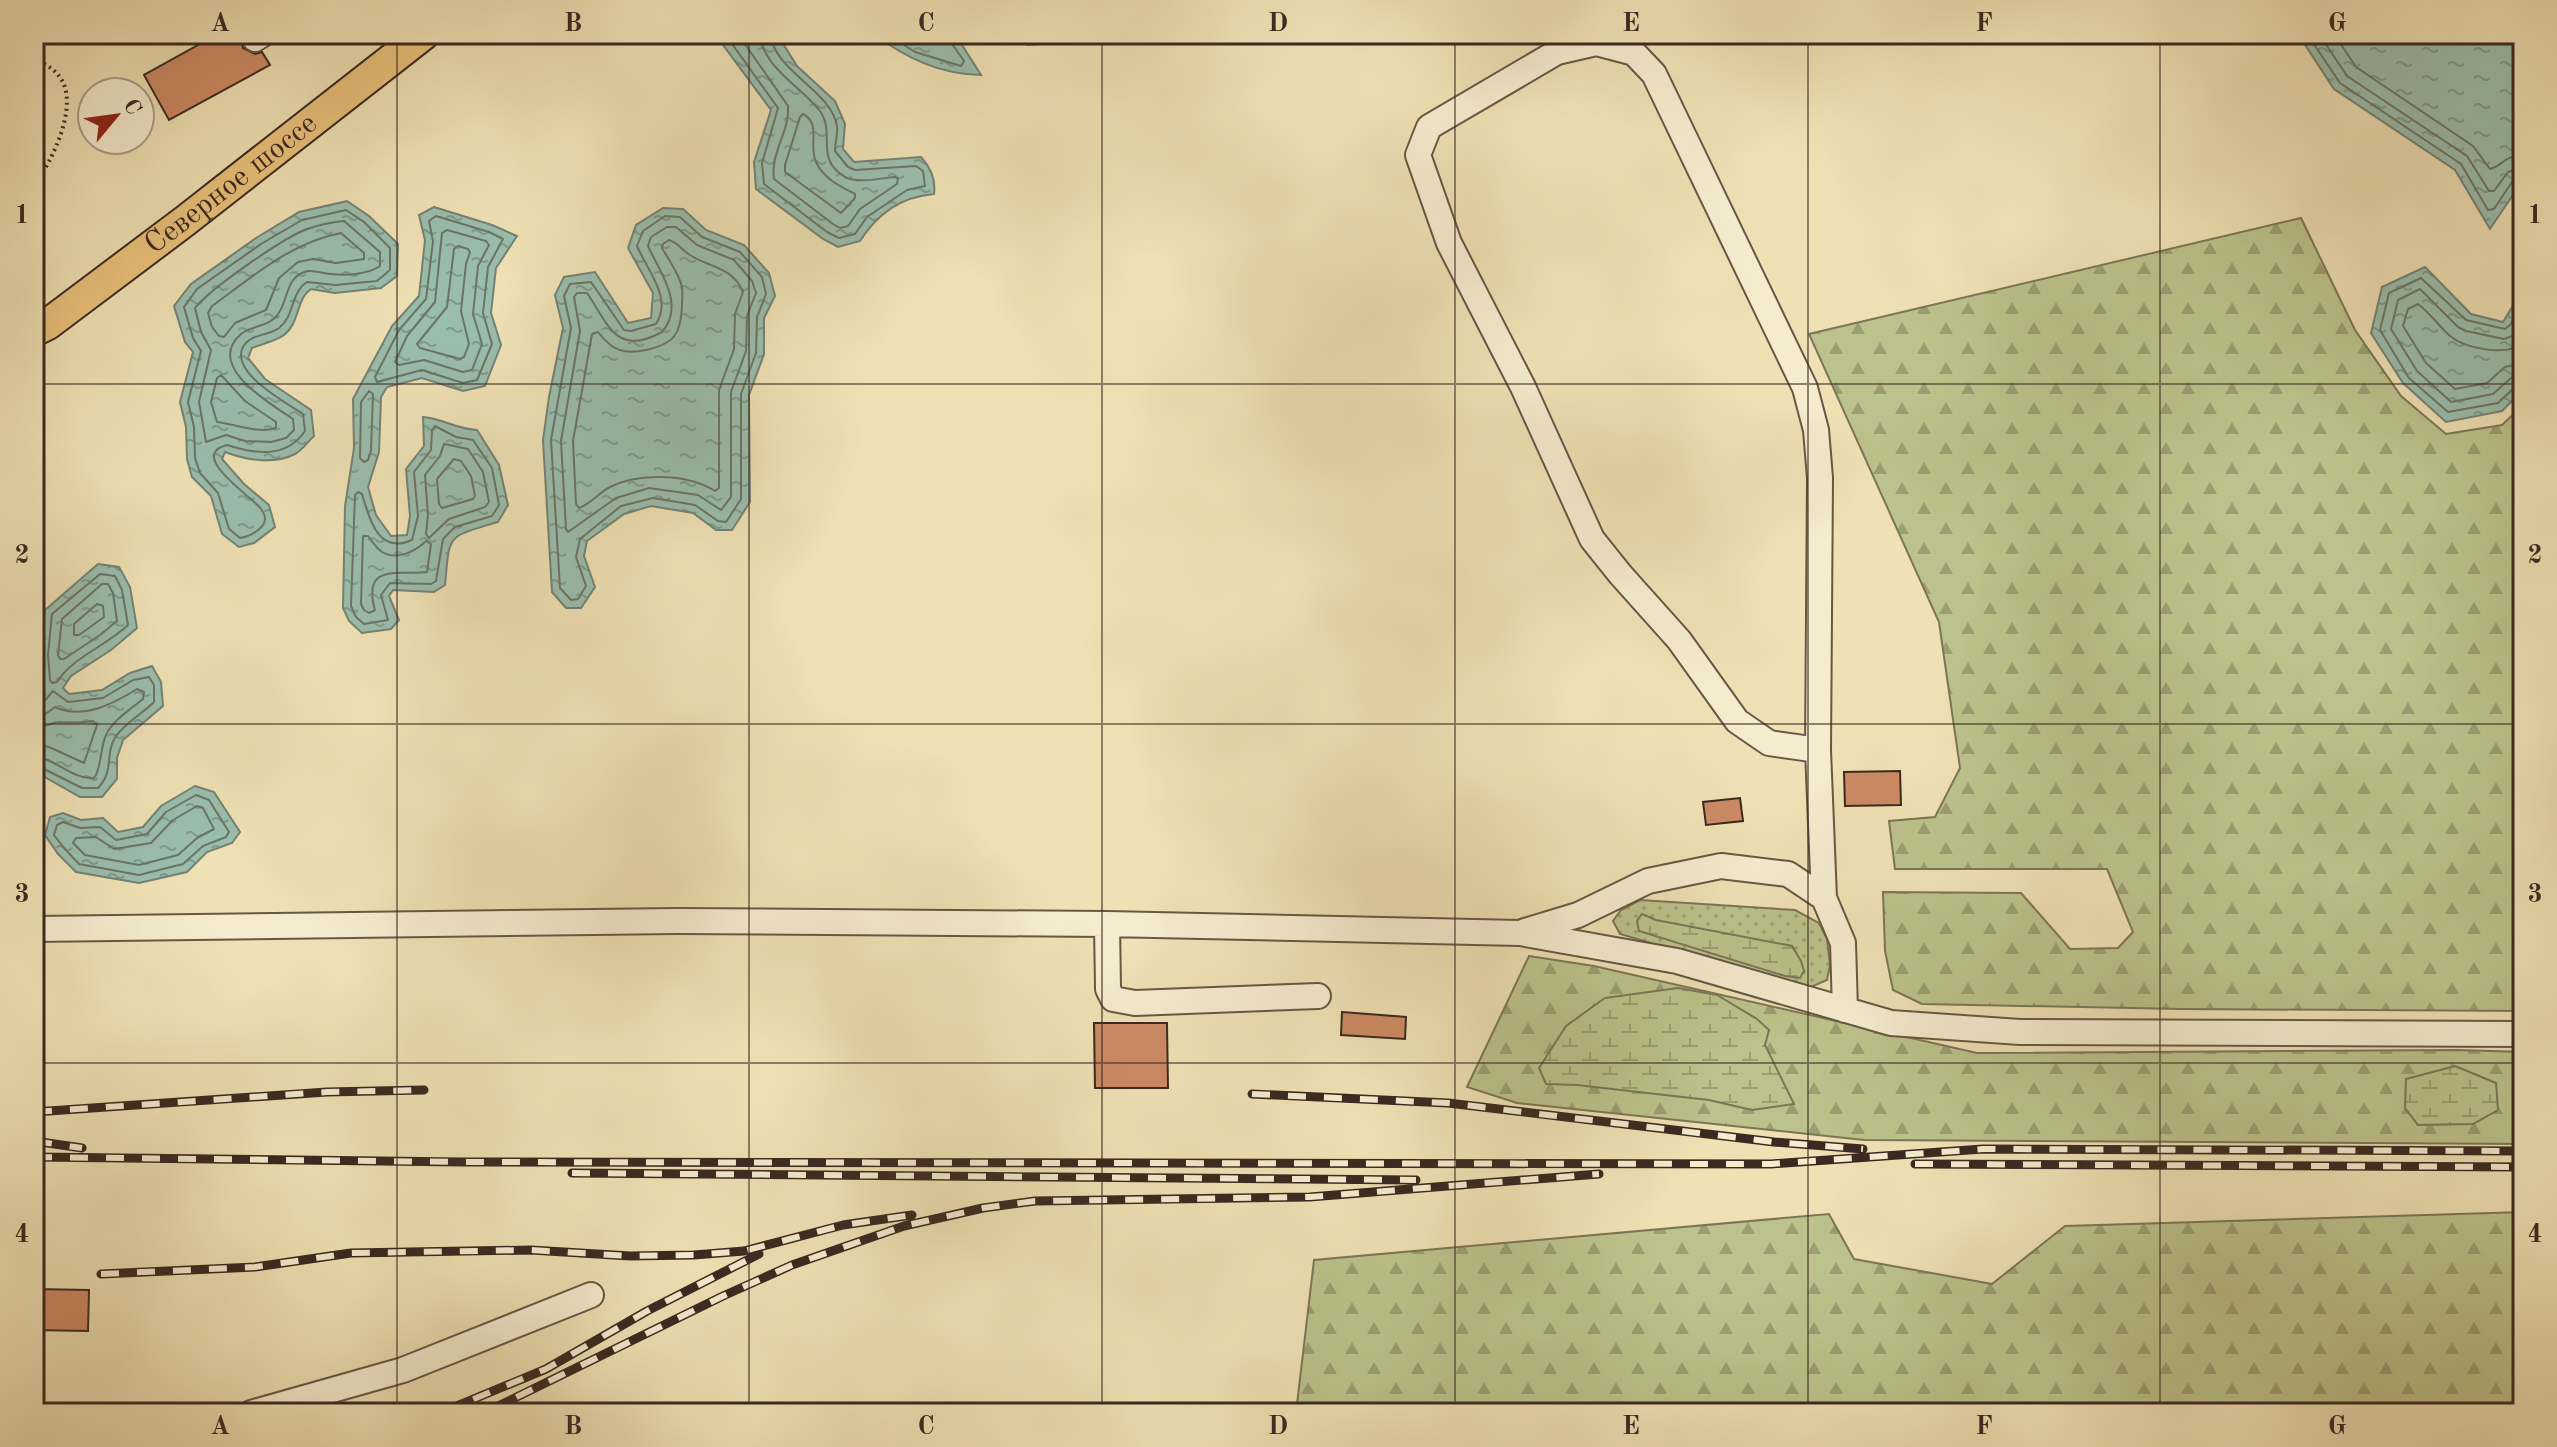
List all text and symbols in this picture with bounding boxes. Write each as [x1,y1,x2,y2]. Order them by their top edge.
text: A [210,11,230,37]
text: B [564,11,582,37]
text: C [917,11,935,37]
text: D [1268,11,1288,37]
text: E [1622,11,1640,37]
text: F [1975,11,1993,37]
text: G [2328,11,2346,37]
north arrow [76,76,156,156]
text: С [119,96,145,119]
street label: Северное шоссе [140,108,323,260]
text: 1 [14,203,30,229]
text: 1 [2527,203,2543,229]
text: 2 [14,543,30,569]
text: 2 [2527,543,2543,569]
text: 3 [14,882,30,908]
text: 3 [2527,882,2543,908]
text: 4 [14,1222,30,1248]
text: 4 [2527,1222,2543,1248]
text: A [210,1414,230,1440]
text: B [564,1414,582,1440]
text: C [917,1414,935,1440]
text: D [1268,1414,1288,1440]
text: E [1622,1414,1640,1440]
text: F [1975,1414,1993,1440]
text: G [2328,1414,2346,1440]

